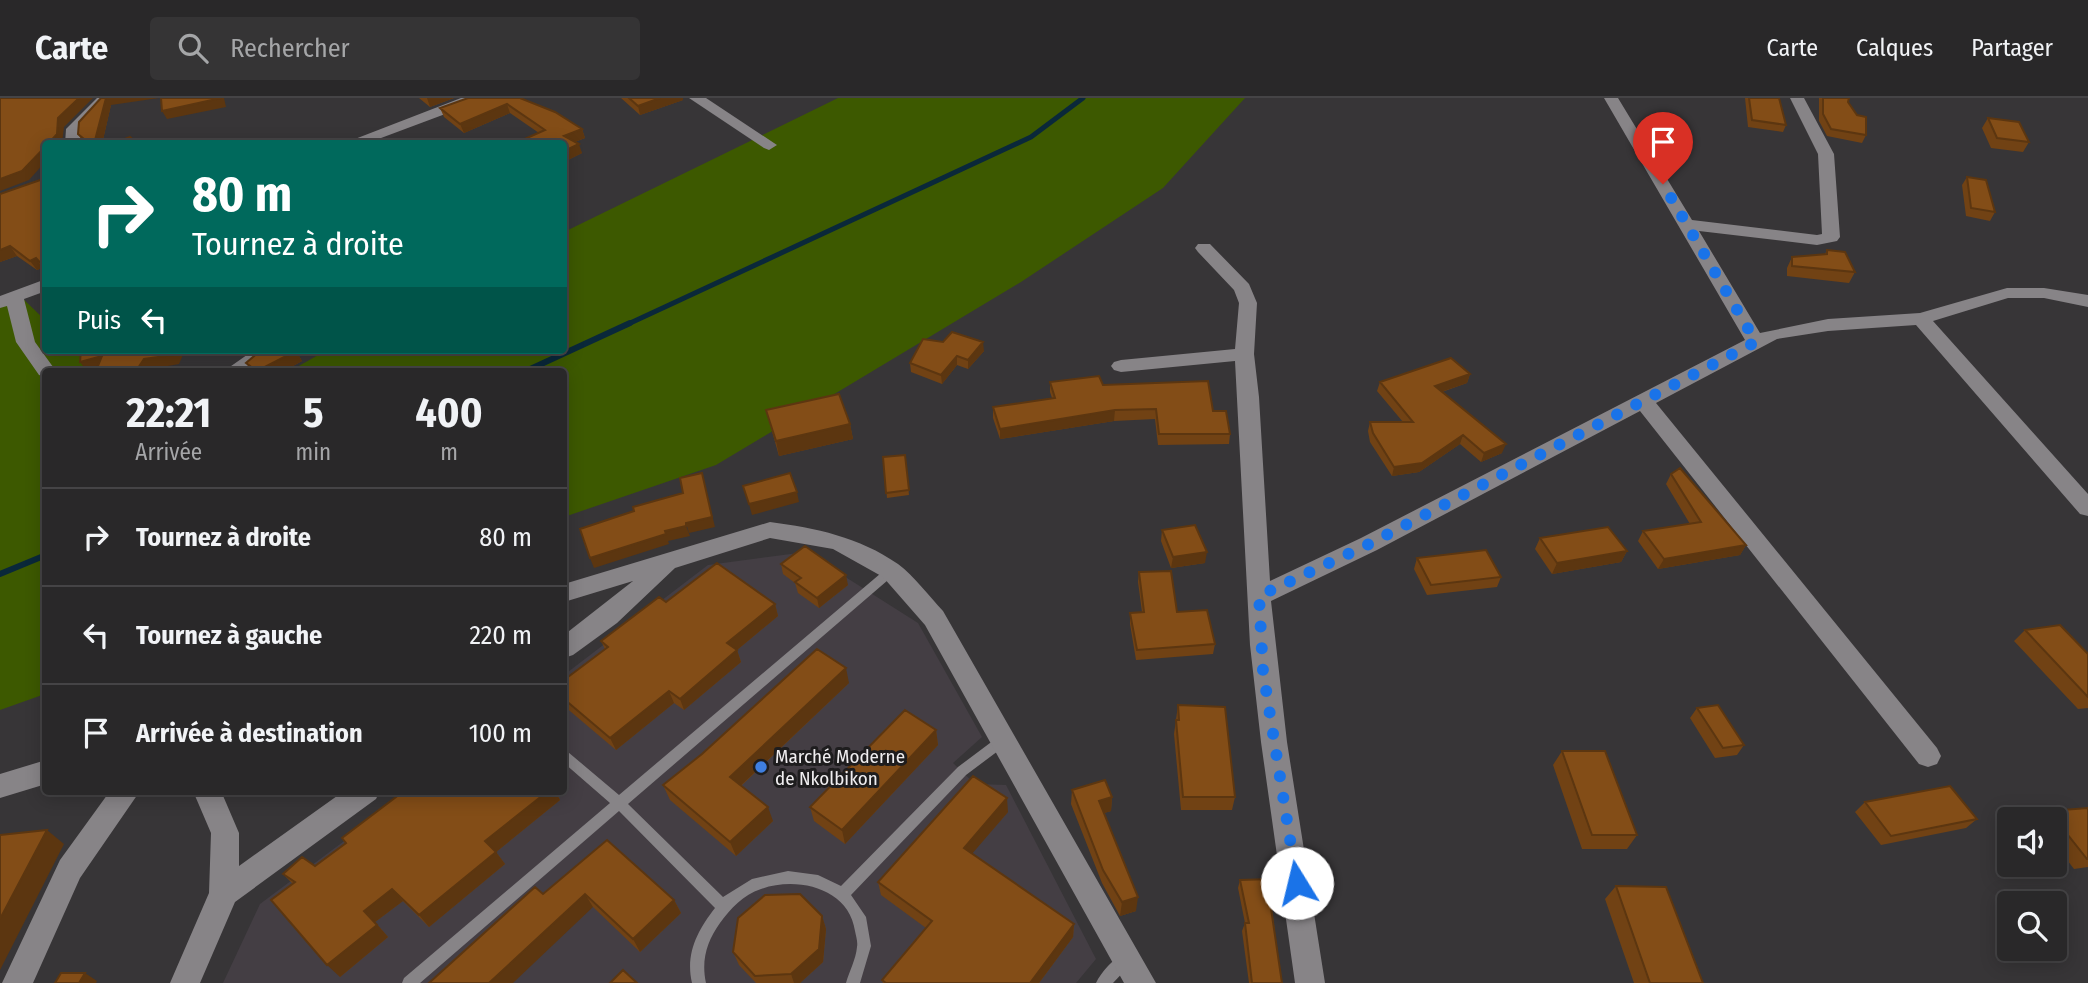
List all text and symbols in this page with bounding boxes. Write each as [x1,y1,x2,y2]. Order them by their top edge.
search box [150,17,640,80]
text: Carte [35,28,108,68]
icon: search [174,29,212,67]
text: Rechercher [230,33,350,64]
text: Carte [1767,34,1818,62]
text: Calques [1856,34,1933,62]
text: Partager [1971,34,2053,62]
pin [1633,112,1693,184]
icon: arrive [1644,123,1682,161]
text: 80 m [192,165,292,224]
icon: right [77,168,168,259]
text: Tournez à droite [192,225,404,263]
icon: left [135,301,173,339]
text: Puis [77,305,121,336]
text: 22:21 [126,388,211,438]
text: 5 [303,388,324,438]
text: 400 [415,388,483,438]
text: Arrivée [135,438,202,466]
text: min [295,438,331,466]
text: m [440,438,458,466]
icon: right [77,518,115,556]
text: Tournez à droite [136,522,311,553]
text: 80 m [479,522,532,553]
icon: left [77,616,115,654]
text: Tournez à gauche [136,620,322,651]
text: 220 m [469,620,532,651]
icon: arrive [77,714,115,752]
text: Arrivée à destination [136,718,363,749]
text: 100 m [469,718,532,749]
place label: Marché Moderne de Nkolbikon [775,745,905,790]
marker: Marché Moderne de Nkolbikon [753,759,769,775]
map controls [1997,807,2067,961]
button: sound [1997,807,2067,877]
position arrow [1260,846,1334,920]
button: search [1997,891,2067,961]

